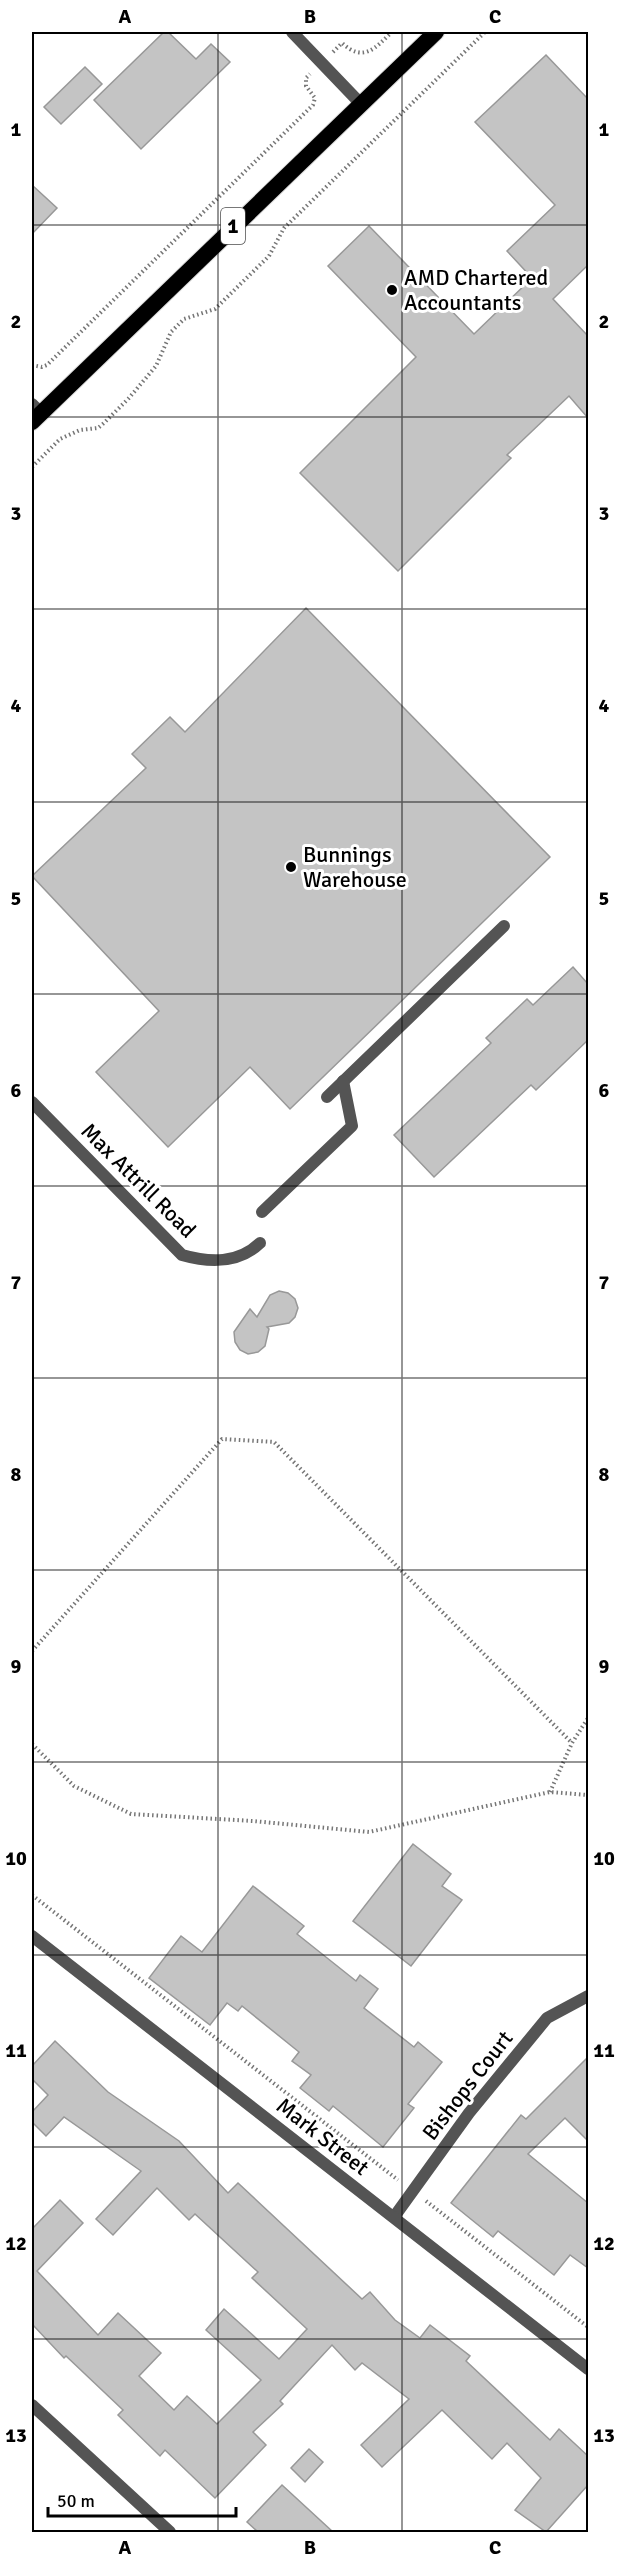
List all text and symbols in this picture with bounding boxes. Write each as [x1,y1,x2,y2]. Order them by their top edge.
text: A [119,4,132,29]
text: B [304,4,316,29]
text: C [489,4,501,29]
text: 1 [11,117,22,142]
text: 1 [599,117,610,142]
road number: 1 [221,208,245,244]
place label: AMD Chartered Accountants [404,264,548,316]
marker: AMD Chartered Accountants [385,283,399,297]
text: 2 [11,309,21,334]
text: 2 [599,309,609,334]
text: 3 [11,501,21,526]
text: 3 [599,501,609,526]
text: 4 [11,693,22,718]
text: 4 [599,693,610,718]
place label: Bunnings Warehouse [303,841,407,893]
marker: Bunnings Warehouse [284,860,298,874]
text: 5 [11,886,21,911]
text: 5 [599,886,609,911]
text: 6 [11,1078,22,1103]
text: 6 [599,1078,610,1103]
street label: Max Attrill Road [76,1117,202,1243]
text: 7 [11,1270,22,1295]
text: 7 [599,1270,610,1295]
text: 8 [11,1462,22,1487]
text: 8 [599,1462,610,1487]
text: 9 [11,1654,22,1679]
text: 9 [599,1654,610,1679]
text: 10 [5,1846,27,1871]
text: 10 [593,1846,615,1871]
street label: Bishops Court [416,2025,519,2145]
text: 11 [5,2038,27,2063]
text: 11 [593,2038,615,2063]
street label: Mark Street [271,2092,375,2181]
text: 12 [5,2231,27,2256]
text: 12 [593,2231,615,2256]
text: 13 [5,2423,27,2448]
text: 13 [593,2423,615,2448]
scale bar [48,2480,236,2518]
text: 50 m [57,2490,95,2512]
text: A [119,2535,132,2560]
text: B [304,2535,316,2560]
text: C [489,2535,501,2560]

